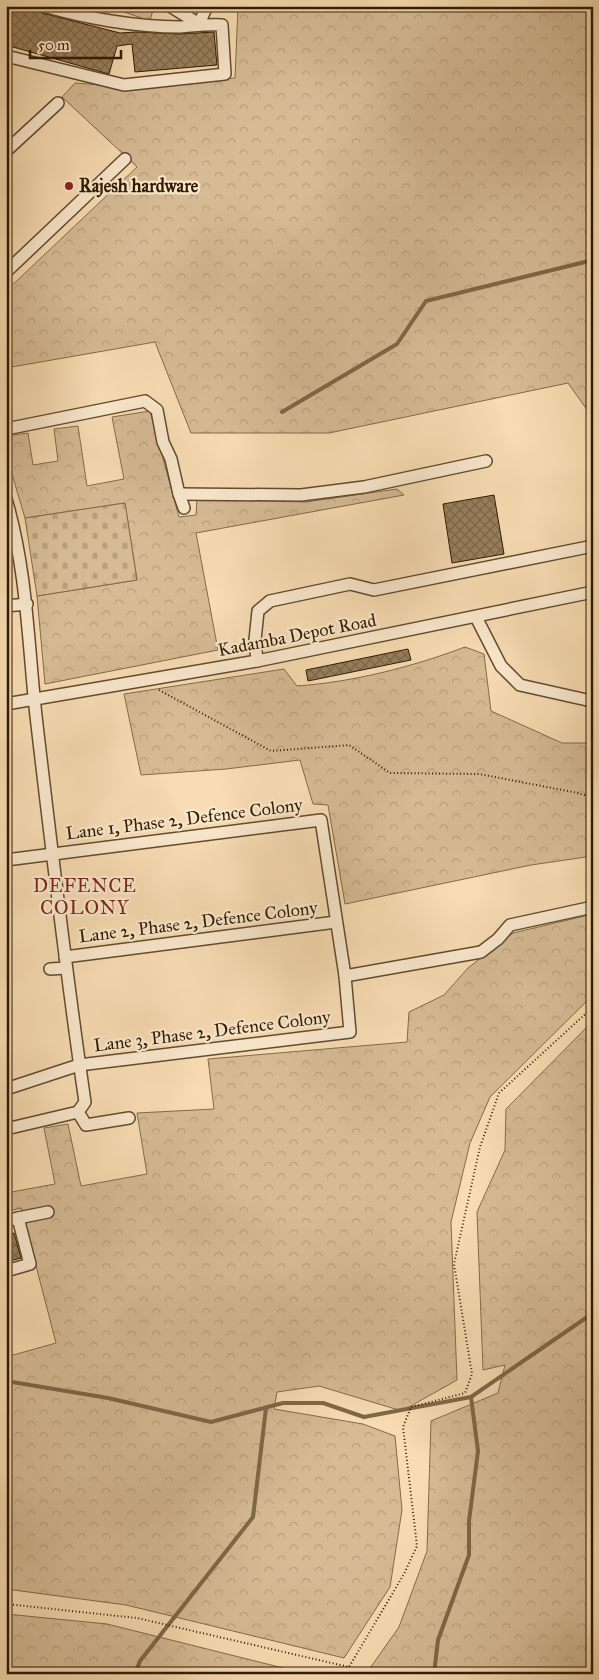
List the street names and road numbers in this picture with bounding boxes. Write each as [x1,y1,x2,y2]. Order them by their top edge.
street label: Kadamba Depot Road [216,609,378,661]
street label: Lane 1, Phase 2, Defence Colony [64,793,304,844]
street label: Lane 2, Phase 2, Defence Colony [77,896,319,948]
street label: Lane 3, Phase 2, Defence Colony [92,1005,332,1056]

